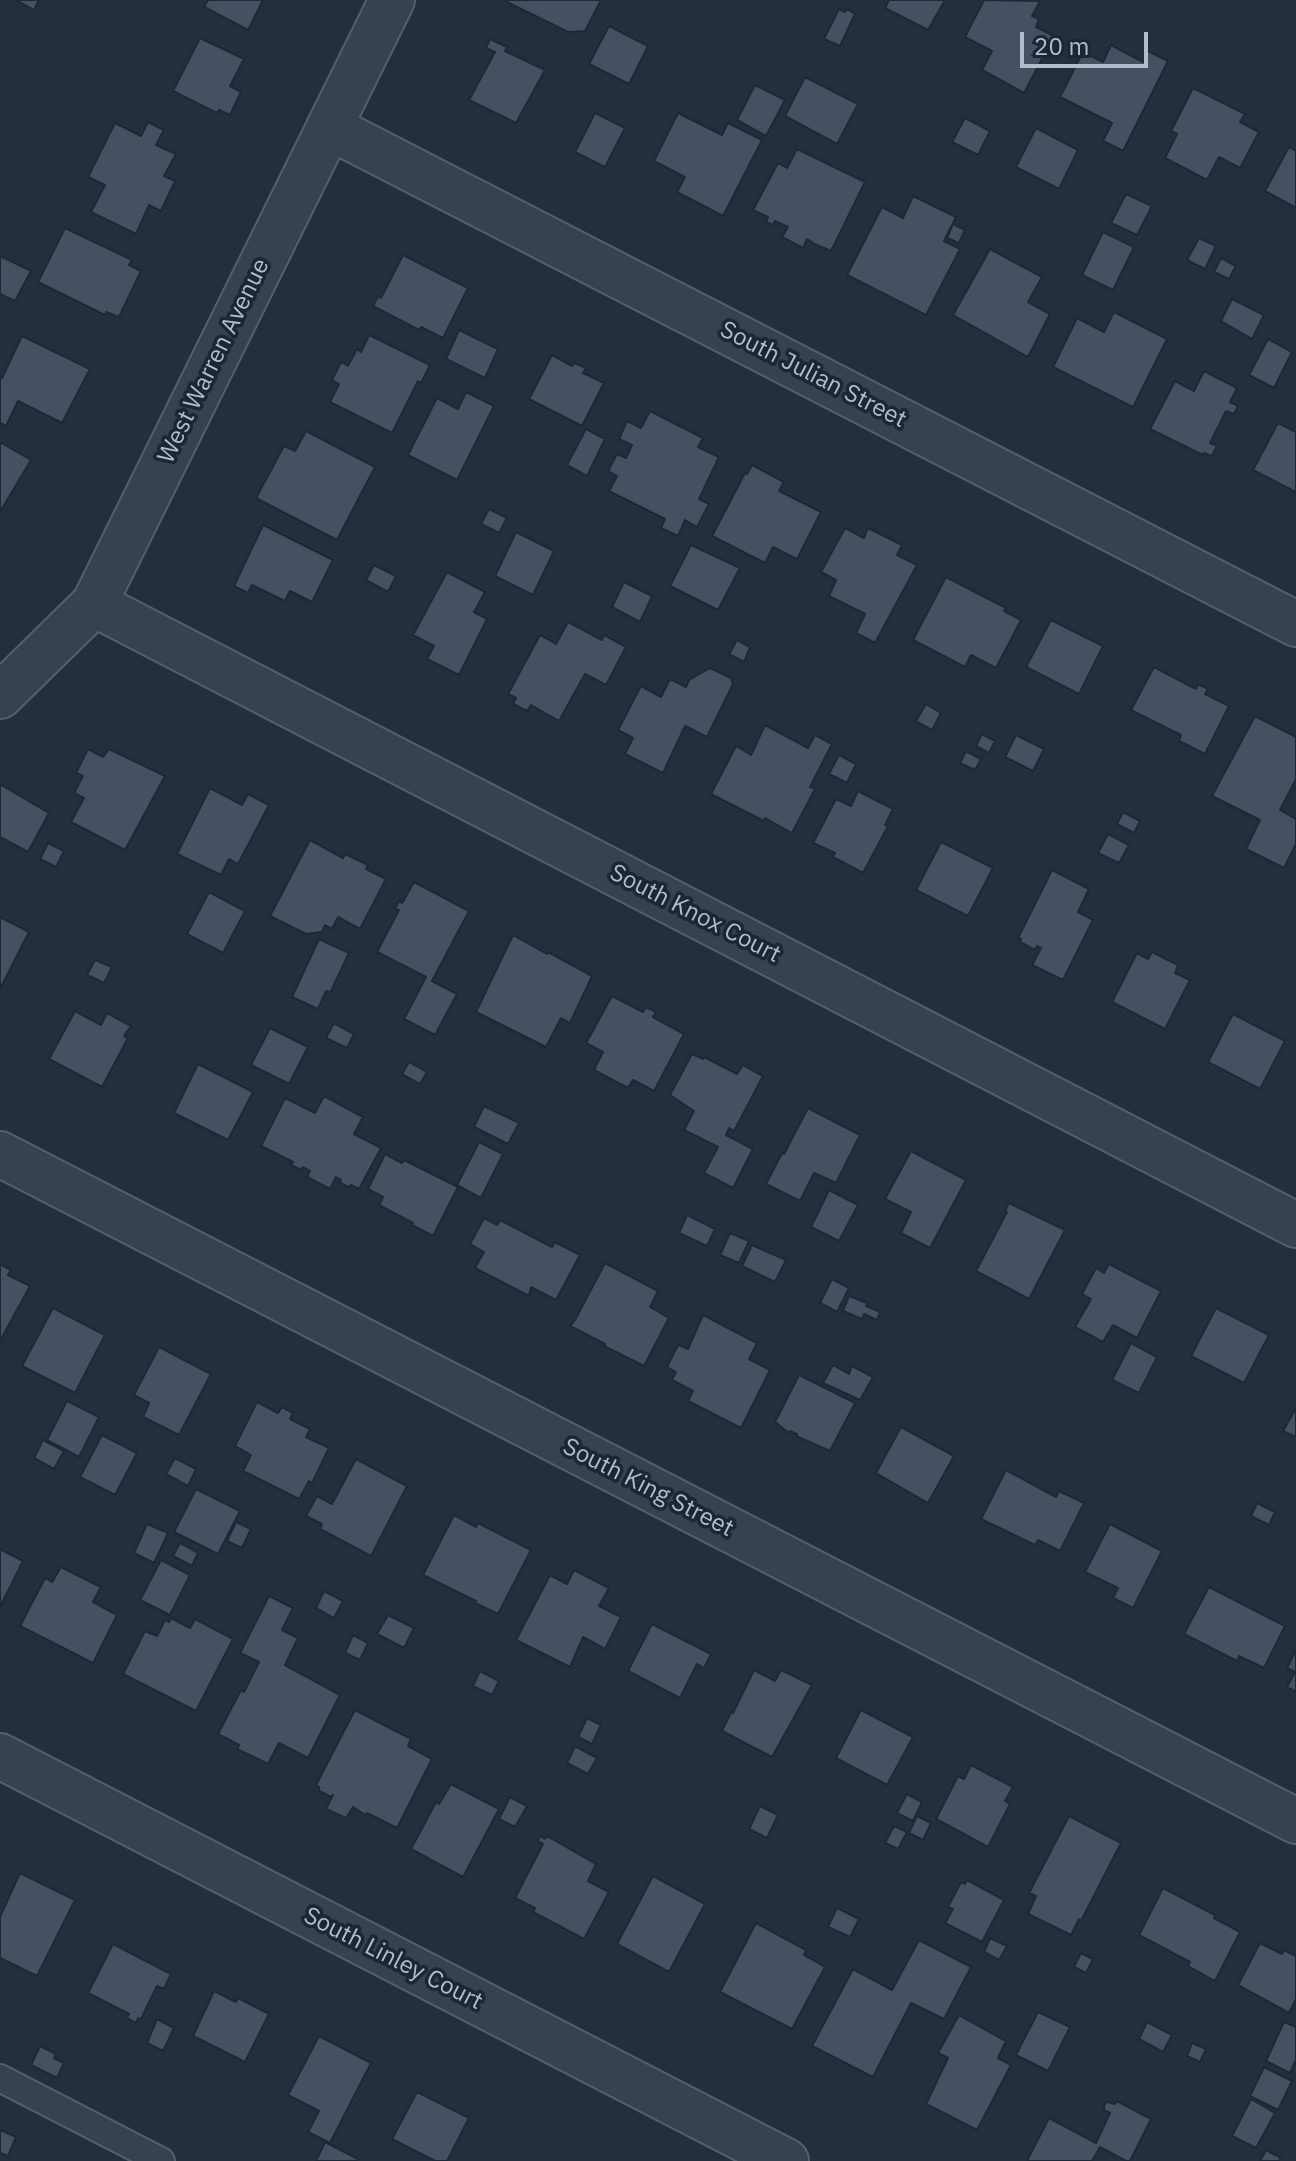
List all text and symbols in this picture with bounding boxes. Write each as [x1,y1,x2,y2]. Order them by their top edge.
scale bar [1024,16,1152,66]
text: 20 m [1034,30,1089,62]
street label: West Warren Avenue [152,254,276,468]
street label: South Julian Street [715,316,911,434]
street label: South Knox Court [605,859,785,969]
street label: South King Street [558,1433,738,1543]
street label: South Linley Court [299,1901,487,2017]

